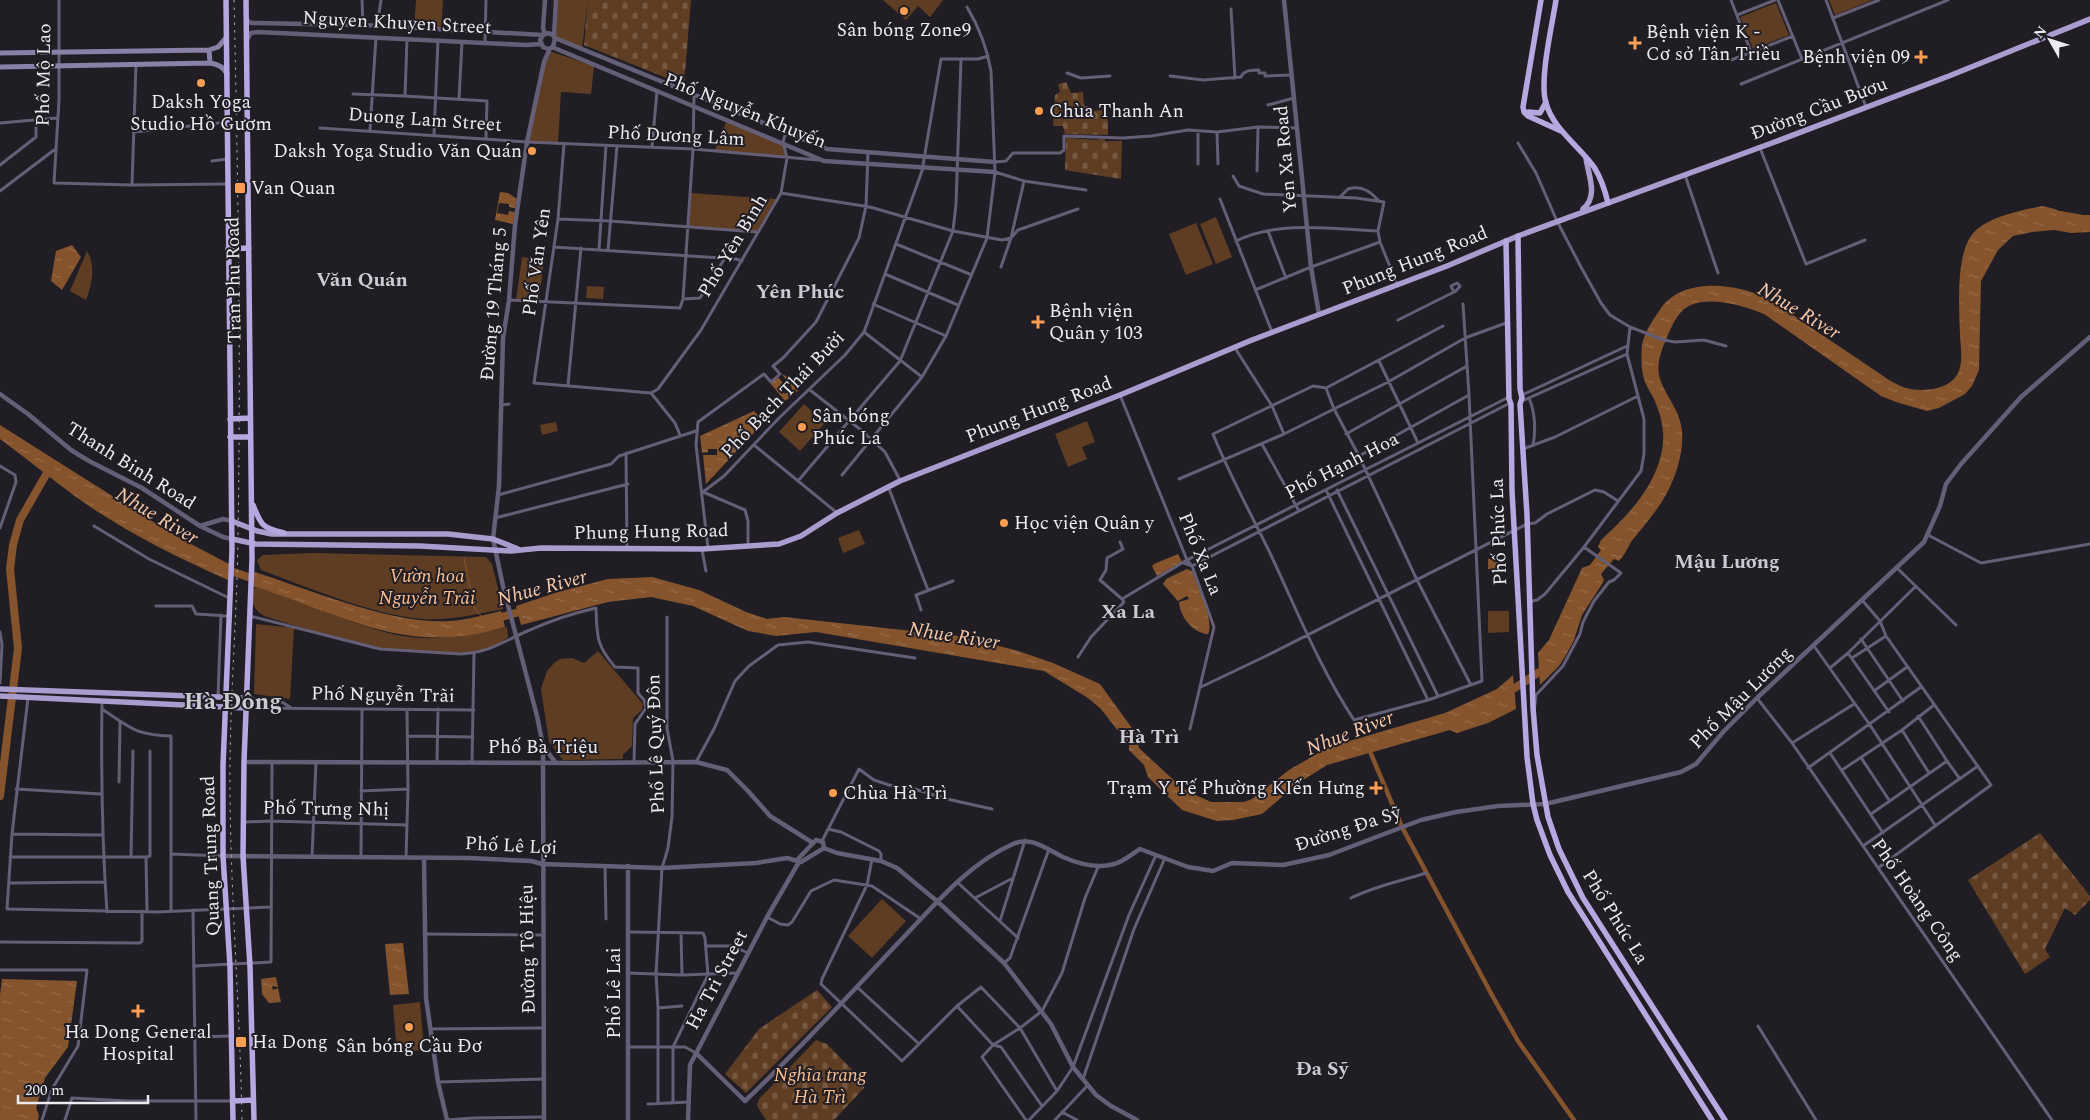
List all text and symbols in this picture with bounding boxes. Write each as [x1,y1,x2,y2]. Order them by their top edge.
street label: Nguyen Khuyen Street [302,4,493,42]
marker: Sân bóng Zone9 [898,5,910,17]
north arrow [2025,15,2075,65]
place label: Sân bóng Zone9 [837,16,971,45]
place label: Bệnh viện K - Cơ sở Tân Triều [1646,18,1781,69]
text: N [2029,21,2052,43]
street label: Phố Mộ Lao [29,23,59,127]
marker: Bệnh viện K - Cơ sở Tân Triều [1628,36,1642,50]
place label: Bệnh viện 09 [1802,43,1910,72]
marker: Bệnh viện 09 [1914,50,1928,64]
street label: Phố Nguyễn Khuyến [659,65,831,157]
street label: Đường Cầu Bươu [1746,69,1892,148]
marker: Daksh Yoga Studio Hồ Gươm [195,77,207,89]
place label: Daksh Yoga Studio Hồ Gươm [130,88,272,139]
place label: Chùa Thanh An [1049,97,1184,126]
street label: Duong Lam Street [347,100,503,140]
street label: Yen Xa Road [1267,104,1305,214]
marker: Chùa Thanh An [1033,105,1045,117]
street label: Phố Dương Lâm [607,118,745,154]
place label: Daksh Yoga Studio Văn Quán [273,137,522,166]
marker: Daksh Yoga Studio Văn Quán [526,145,538,157]
place label: Van Quan [251,174,336,203]
marker: Van Quan [233,181,247,195]
street label: Phố Yên Bình [691,189,775,303]
street label: Phố Văn Yên [515,206,559,318]
street label: Tran Phu Road [218,217,250,343]
street label: Phung Hung Road [1338,219,1492,303]
street label: Đường 19 Tháng 5 [473,226,515,382]
district label: Văn Quán [316,265,408,295]
water label: Nhue River [1752,274,1847,348]
district label: Yên Phúc [756,277,844,307]
place label: Bệnh viện Quân y 103 [1049,297,1143,348]
marker: Bệnh viện Quân y 103 [1031,315,1045,329]
street label: Phố Bạch Thái Bưởi [714,324,852,466]
street label: Phung Hung Road [962,369,1116,451]
place label: Sân bóng Phúc La [812,402,890,453]
street label: Thanh Binh Road [61,414,201,518]
marker: Sân bóng Phúc La [796,421,808,433]
street label: Phố Hạnh Hoa [1280,424,1405,507]
street label: Phố Phúc La [1483,477,1515,586]
water label: Nhue River [110,479,205,553]
street label: Phố Xa La [1170,508,1230,601]
place label: Học viện Quân y [1014,509,1155,538]
street label: Phung Hung Road [573,516,729,548]
marker: Học viện Quân y [998,517,1010,529]
district label: Mậu Lương [1674,547,1780,577]
water label: Nhue River [494,561,592,614]
park label: Vườn hoa Nguyễn Trãi [379,562,475,613]
district label: Xa La [1101,597,1156,627]
water label: Nhue River [906,614,1003,658]
street label: Phố Mậu Lương [1683,640,1799,756]
street label: Phố Lê Quý Đôn [639,674,673,814]
street label: Phố Nguyễn Trãi [311,679,455,711]
district label: Hà Đông [184,684,282,720]
water label: Nhue River [1302,702,1399,764]
district label: Hà Trì [1119,722,1179,752]
street label: Phố Bà Triệu [488,733,598,762]
place label: Trạm Y Tế Phường KIến Hưng [1107,774,1365,803]
street label: Quang Trung Road [194,775,228,937]
place label: Chùa Hà Trì [843,779,948,808]
marker: Trạm Y Tế Phường KIến Hưng [1369,781,1383,795]
marker: Chùa Hà Trì [827,787,839,799]
street label: Phố Trưng Nhị [262,793,390,825]
street label: Đường Đa Sỹ [1291,798,1406,860]
street label: Phố Lê Lợi [464,829,558,863]
street label: Phố Hoàng Công [1864,832,1970,968]
street label: Phố Phúc La [1574,864,1656,971]
street label: Đường Tô Hiệu [512,884,544,1014]
street label: Ha Tri Street [678,924,756,1035]
street label: Phố Lê Lai [600,947,629,1039]
marker: Ha Dong General Hospital [131,1004,145,1018]
place label: Ha Dong General Hospital [64,1018,212,1069]
marker: Sân bóng Cầu Đơ [403,1021,415,1033]
place label: Ha Dong [252,1028,328,1057]
place label: Sân bóng Cầu Đơ [336,1032,483,1061]
marker: Ha Dong [234,1035,248,1049]
district label: Đa Sỹ [1296,1054,1350,1084]
park label: Nghĩa trang Hà Trì [774,1061,867,1112]
scale bar [18,1072,148,1104]
text: 200 m [25,1079,64,1102]

